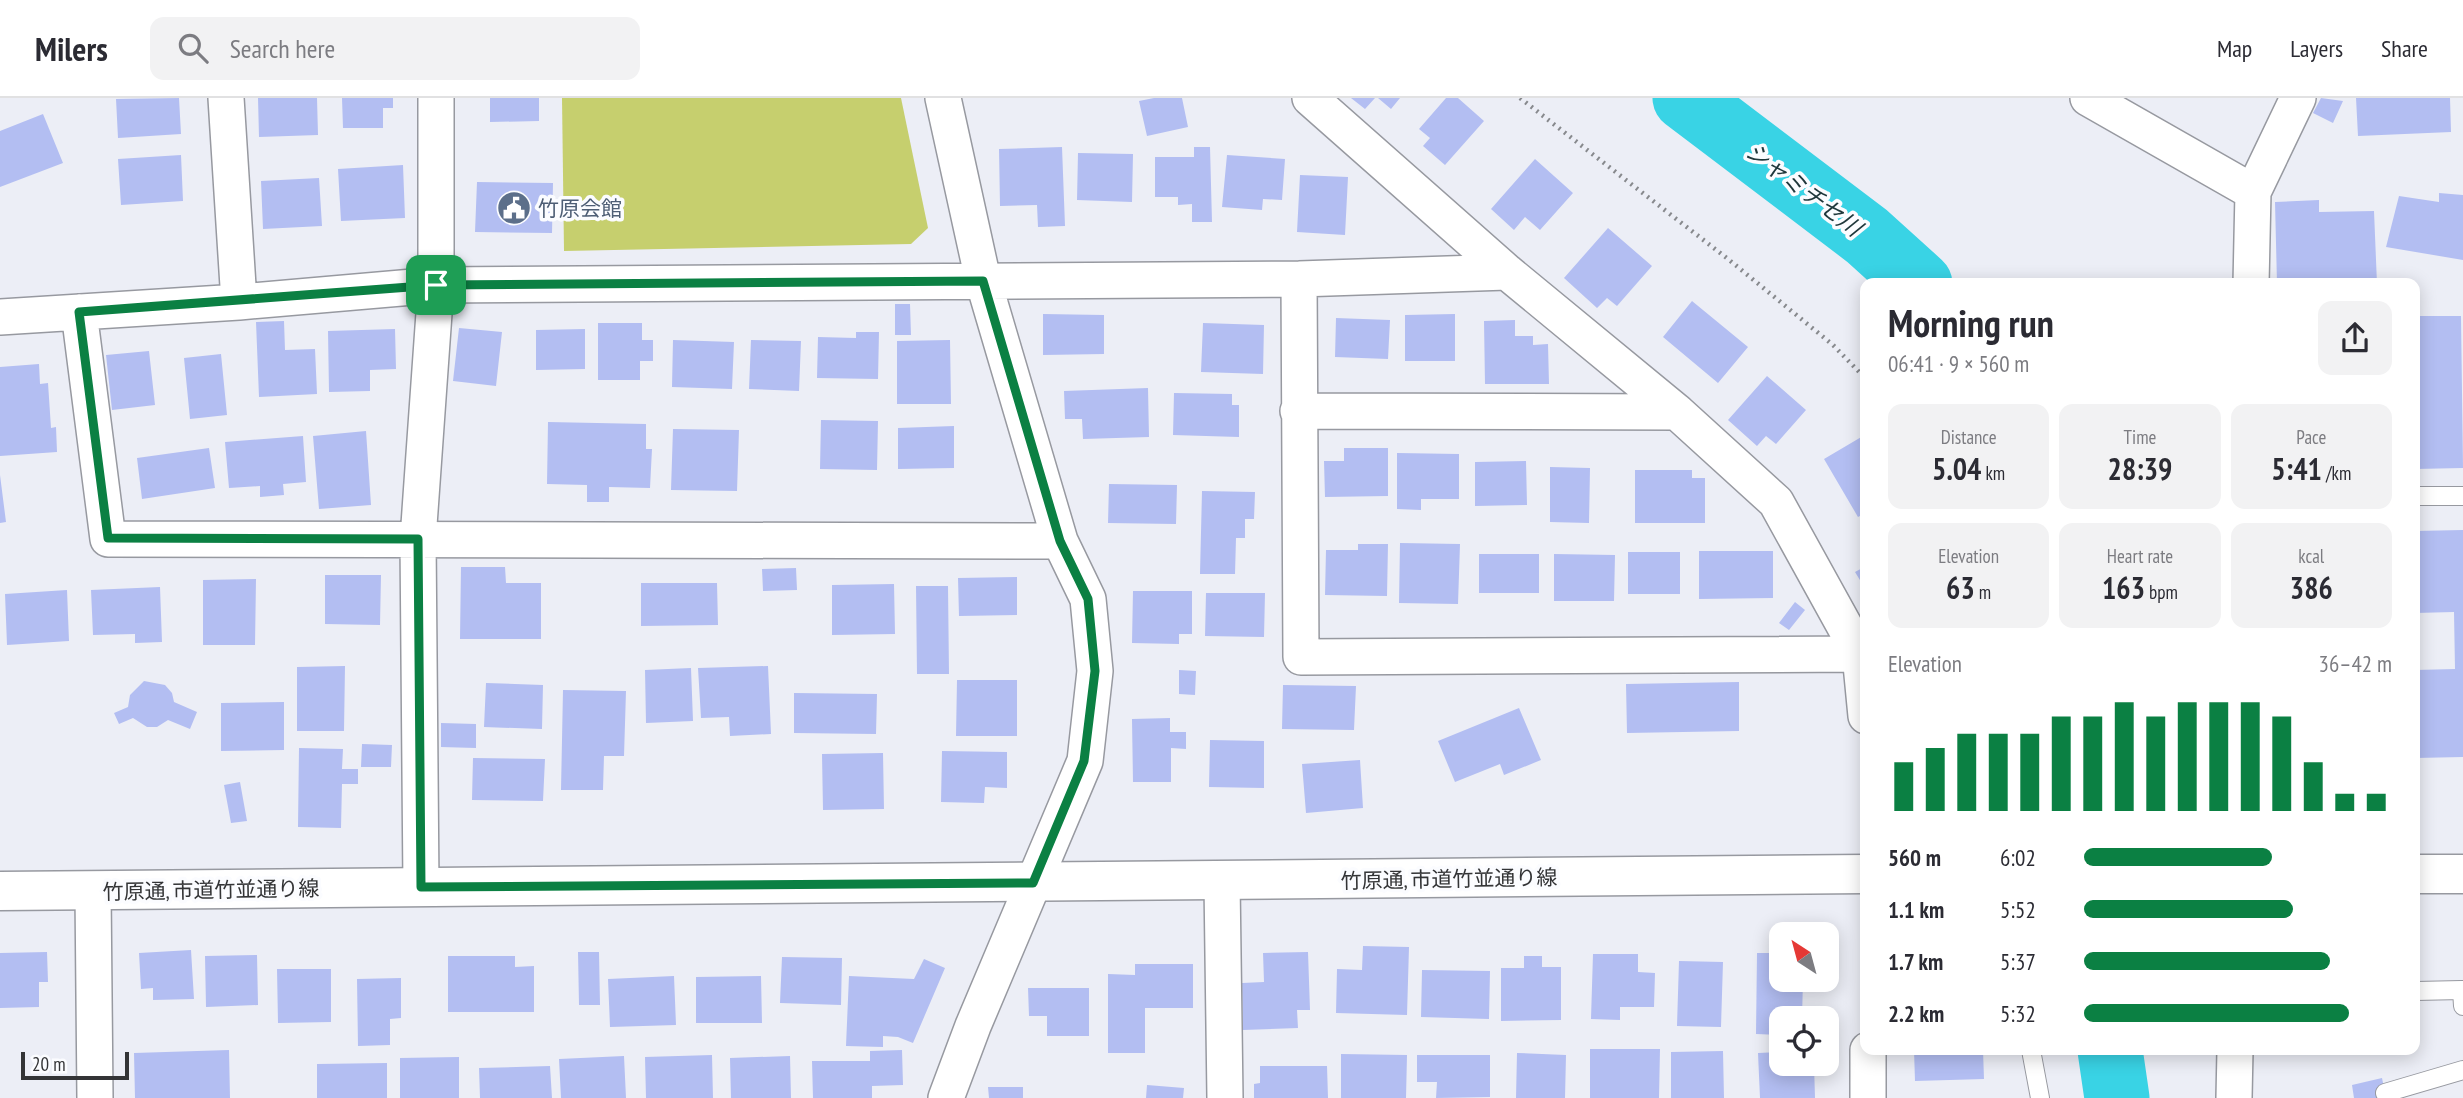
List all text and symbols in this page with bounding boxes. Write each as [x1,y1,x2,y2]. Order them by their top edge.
search box [150,17,640,80]
text: Milers [35,27,108,70]
icon: search [174,29,212,67]
text: Search here [230,32,335,65]
text: Map [2217,33,2252,64]
text: Layers [2290,33,2343,64]
text: Share [2381,33,2428,64]
water label: シャミチセ川 [1740,136,1870,244]
public building icon: 竹原会館 [495,189,533,227]
place label: 竹原会館 [538,195,622,222]
pin [406,255,466,315]
icon: arrive [417,266,455,304]
text: Morning run [1888,298,2054,347]
button: share [2318,301,2392,375]
text: 06:41 · 9 × 560 m [1888,349,2029,378]
text: Distance [1941,425,1997,449]
text: Time [2124,425,2156,449]
text: Pace [2296,425,2326,449]
text: 5.04 [1932,449,1981,488]
text: 28:39 [2108,449,2172,488]
text: 5:41 [2271,449,2322,488]
text: km [1981,461,2005,485]
text: /km [2322,461,2351,485]
text: Elevation [1938,544,1999,568]
text: Heart rate [2107,544,2173,568]
text: kcal [2298,544,2324,568]
text: 63 [1946,568,1975,607]
text: 163 [2102,568,2145,607]
text: 386 [2290,568,2333,607]
text: m [1975,580,1991,604]
text: bpm [2145,580,2178,604]
text: Elevation [1888,649,1962,678]
text: 36–42 m [2319,649,2392,678]
text: 560 m [1888,843,1941,872]
text: 6:02 [2000,843,2036,872]
street label: 竹原通, 市道竹並通り線 [1340,864,1558,894]
street label: 竹原通, 市道竹並通り線 [102,875,320,905]
text: 1.1 km [1888,895,1944,924]
text: 5:52 [2000,895,2036,924]
north arrow [1769,922,1839,992]
map controls [1769,922,1839,1076]
text: 1.7 km [1888,947,1943,976]
text: 5:37 [2000,947,2036,976]
text: 2.2 km [1888,999,1944,1028]
text: 5:32 [2000,999,2036,1028]
button: locate [1769,1006,1839,1076]
scale bar [21,1049,130,1081]
text: 20 m [32,1052,66,1076]

